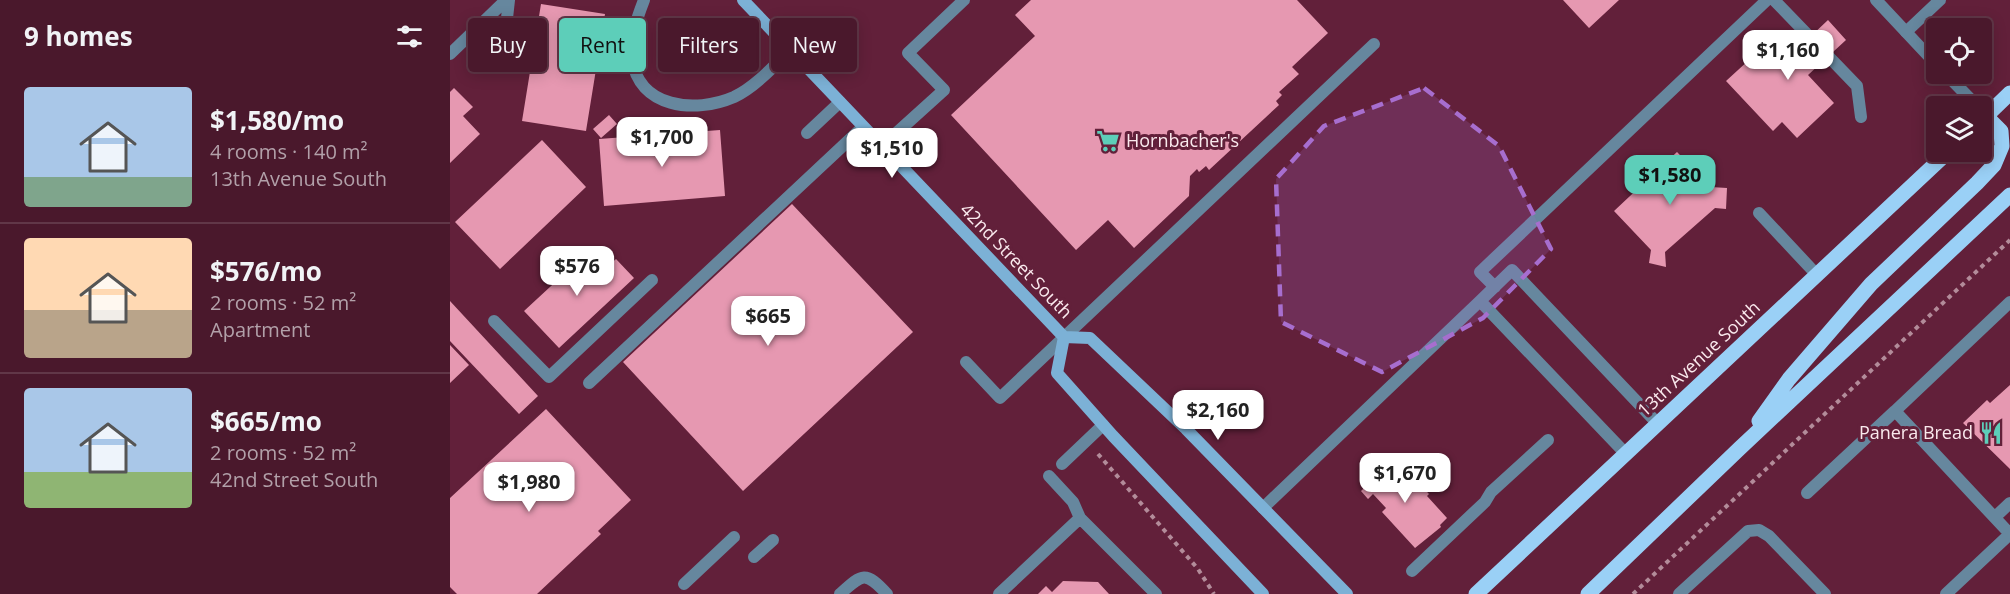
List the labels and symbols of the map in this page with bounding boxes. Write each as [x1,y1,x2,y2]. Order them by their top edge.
pin: $1,160 [1739,30,1837,81]
pin: $1,700 [613,117,711,168]
pin: $1,510 [843,128,941,179]
supermarket icon: Hornbacher's [1095,128,1121,154]
place label: Hornbacher's [1126,128,1239,152]
pin: $1,580 [1621,155,1719,206]
street label: 42nd Street South [955,197,1078,323]
pin: $576 [541,246,613,297]
street label: 13th Avenue South [1632,295,1765,421]
pin: $665 [732,296,804,347]
pin: $2,160 [1169,390,1267,441]
place label: Panera Bread [1859,420,1973,444]
restaurant icon: Panera Bread [1978,420,2004,446]
pin: $1,670 [1356,453,1454,504]
pin: $1,980 [480,462,578,513]

